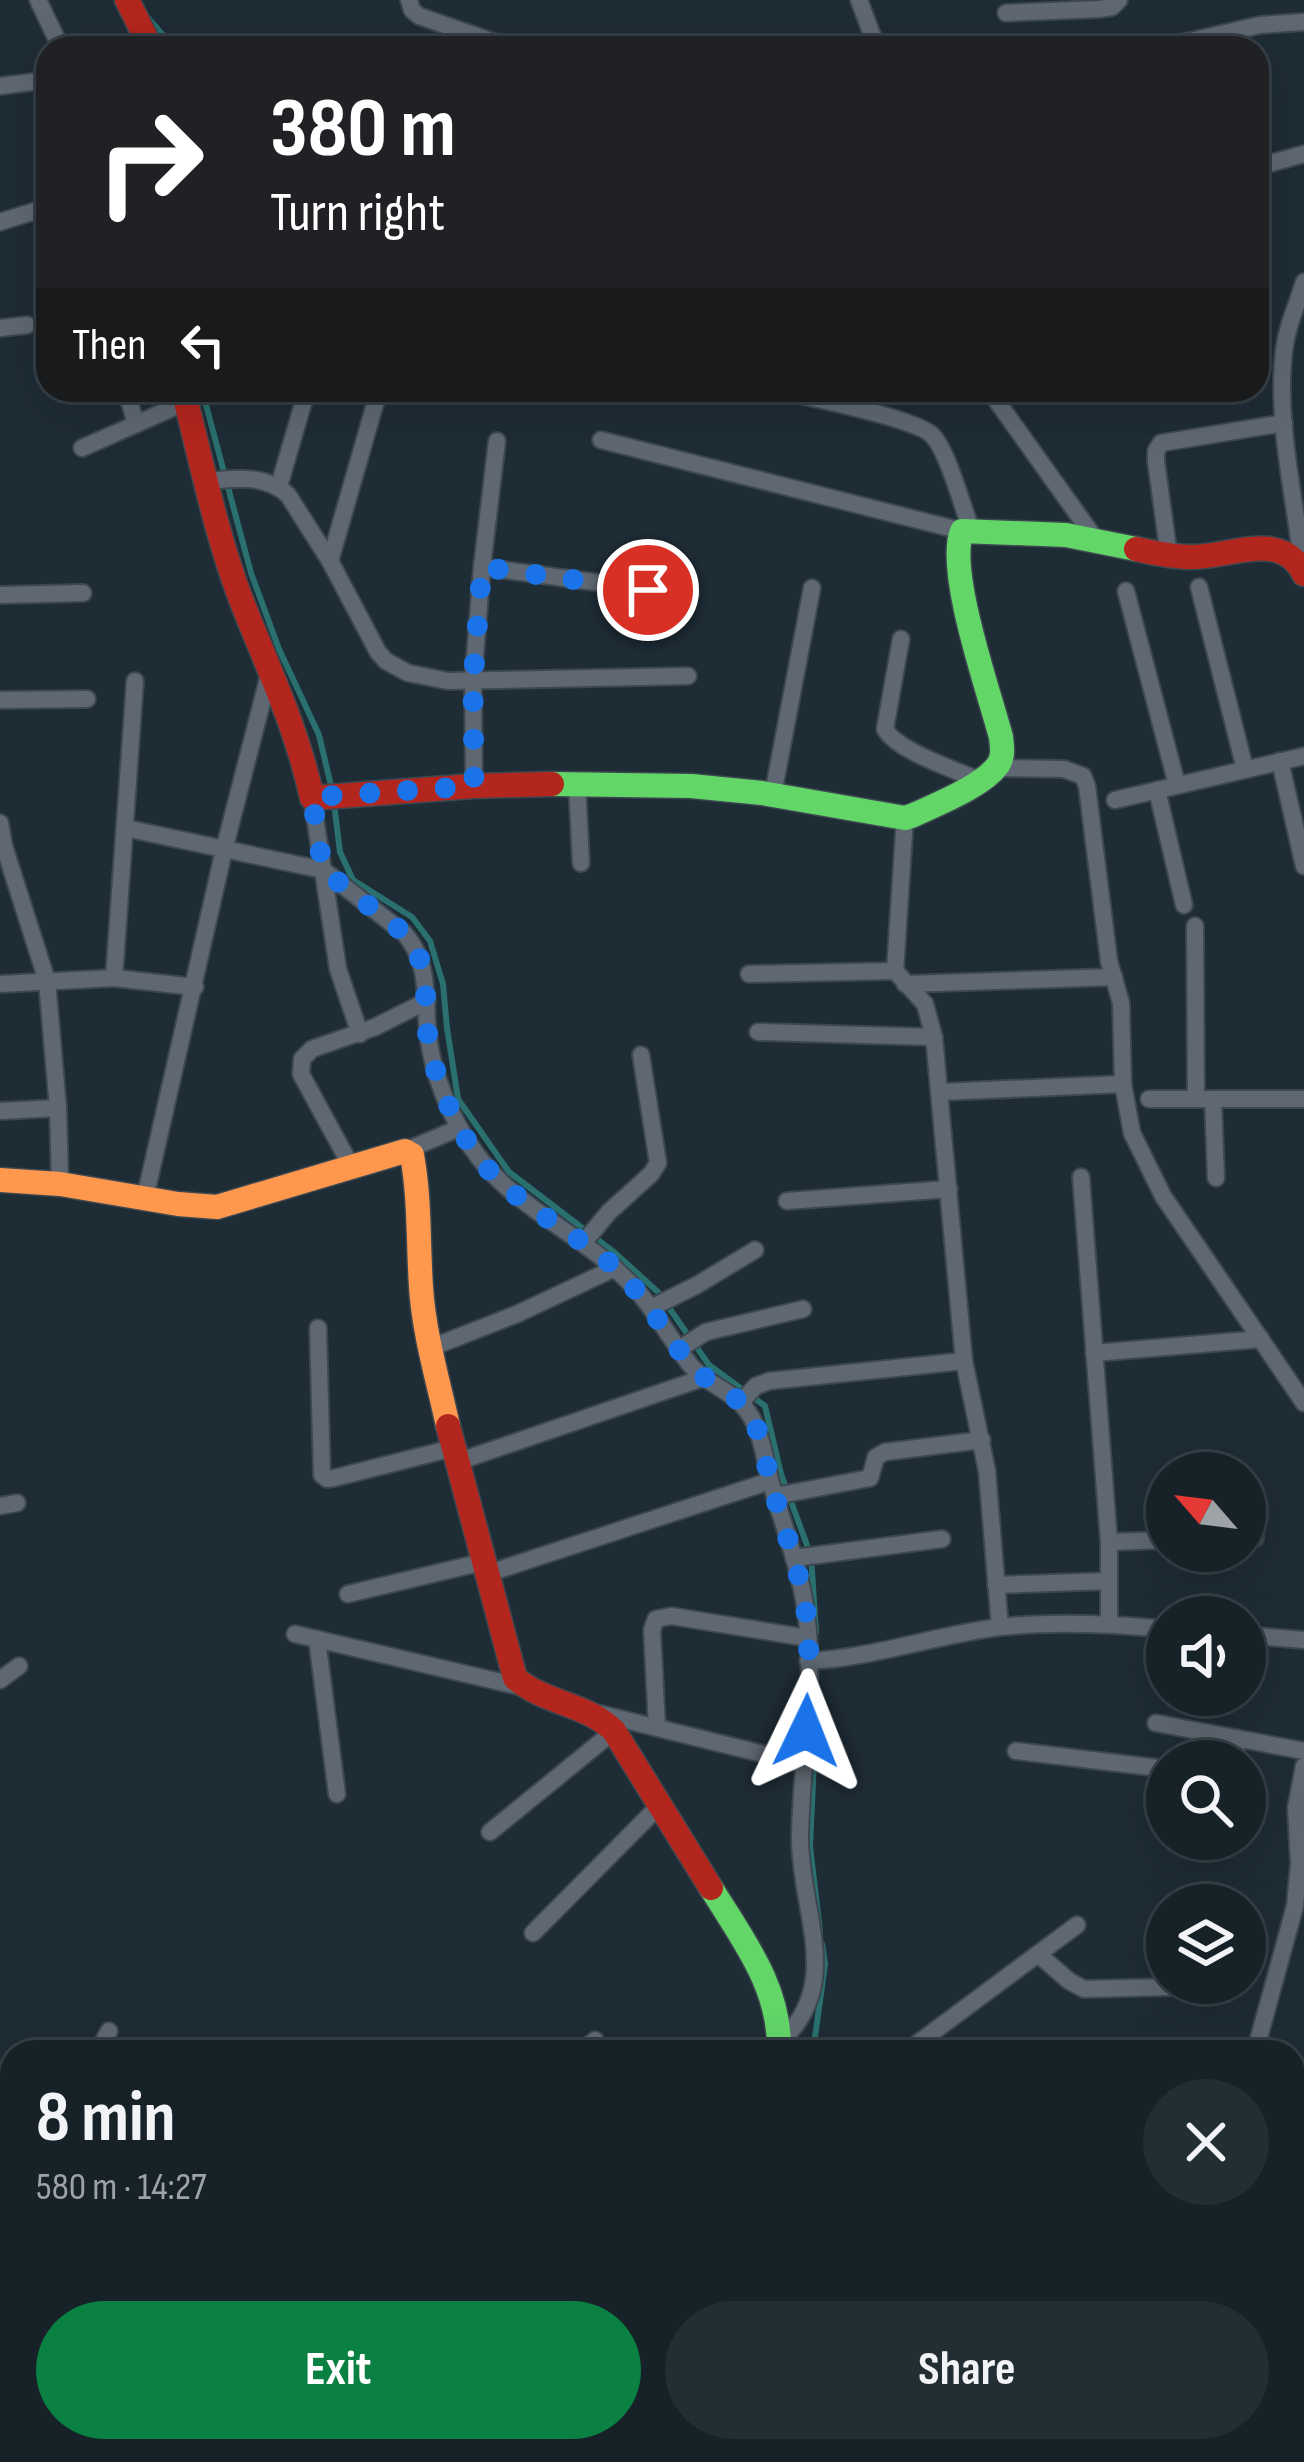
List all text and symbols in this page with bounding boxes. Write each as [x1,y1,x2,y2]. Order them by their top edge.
text: 380 m [270,79,456,180]
icon: right [72,84,228,240]
text: Turn right [270,181,445,246]
icon: left [170,312,236,378]
text: Then [72,318,146,373]
pin [597,539,699,641]
icon: arrive [615,557,681,623]
north arrow [1146,1452,1266,1572]
map controls [1146,1452,1266,2004]
button: sound [1146,1596,1266,1716]
position arrow [743,1668,869,1794]
button: search [1146,1740,1266,1860]
button: layers [1146,1884,1266,2004]
text: 8 min [36,2075,176,2162]
button: close [1143,2079,1269,2205]
text: 580 m · 14:27 [36,2164,207,2211]
button: Exit [36,2301,641,2439]
button: Share [665,2301,1269,2439]

